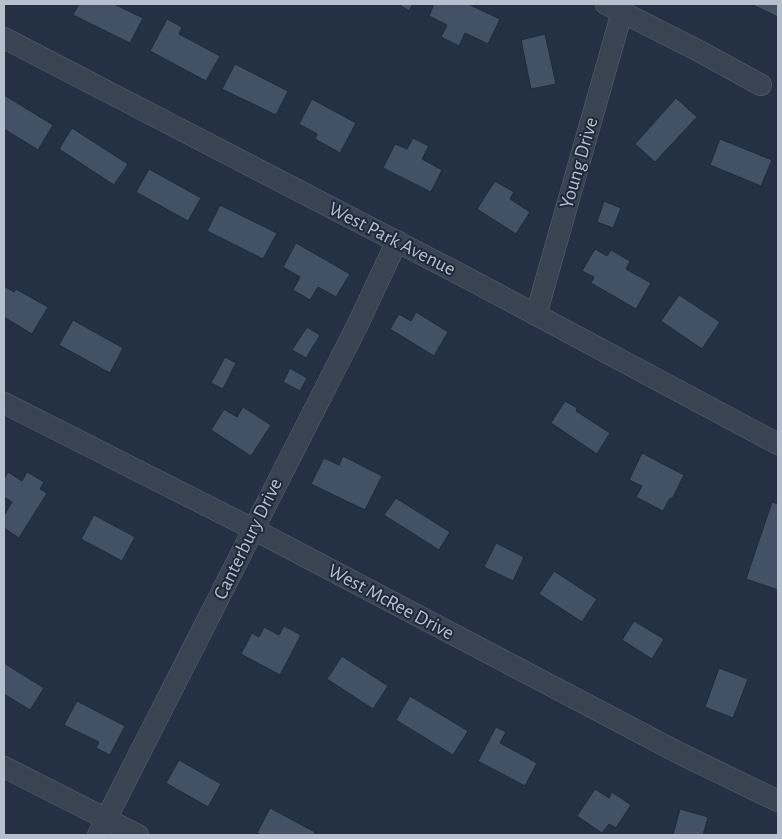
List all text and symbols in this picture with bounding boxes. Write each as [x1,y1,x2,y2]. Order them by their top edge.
street label: Young Drive [555,114,603,212]
street label: West Park Avenue [324,197,460,281]
street label: Canterbury Drive [208,474,288,604]
street label: West McRee Drive [324,559,458,645]

